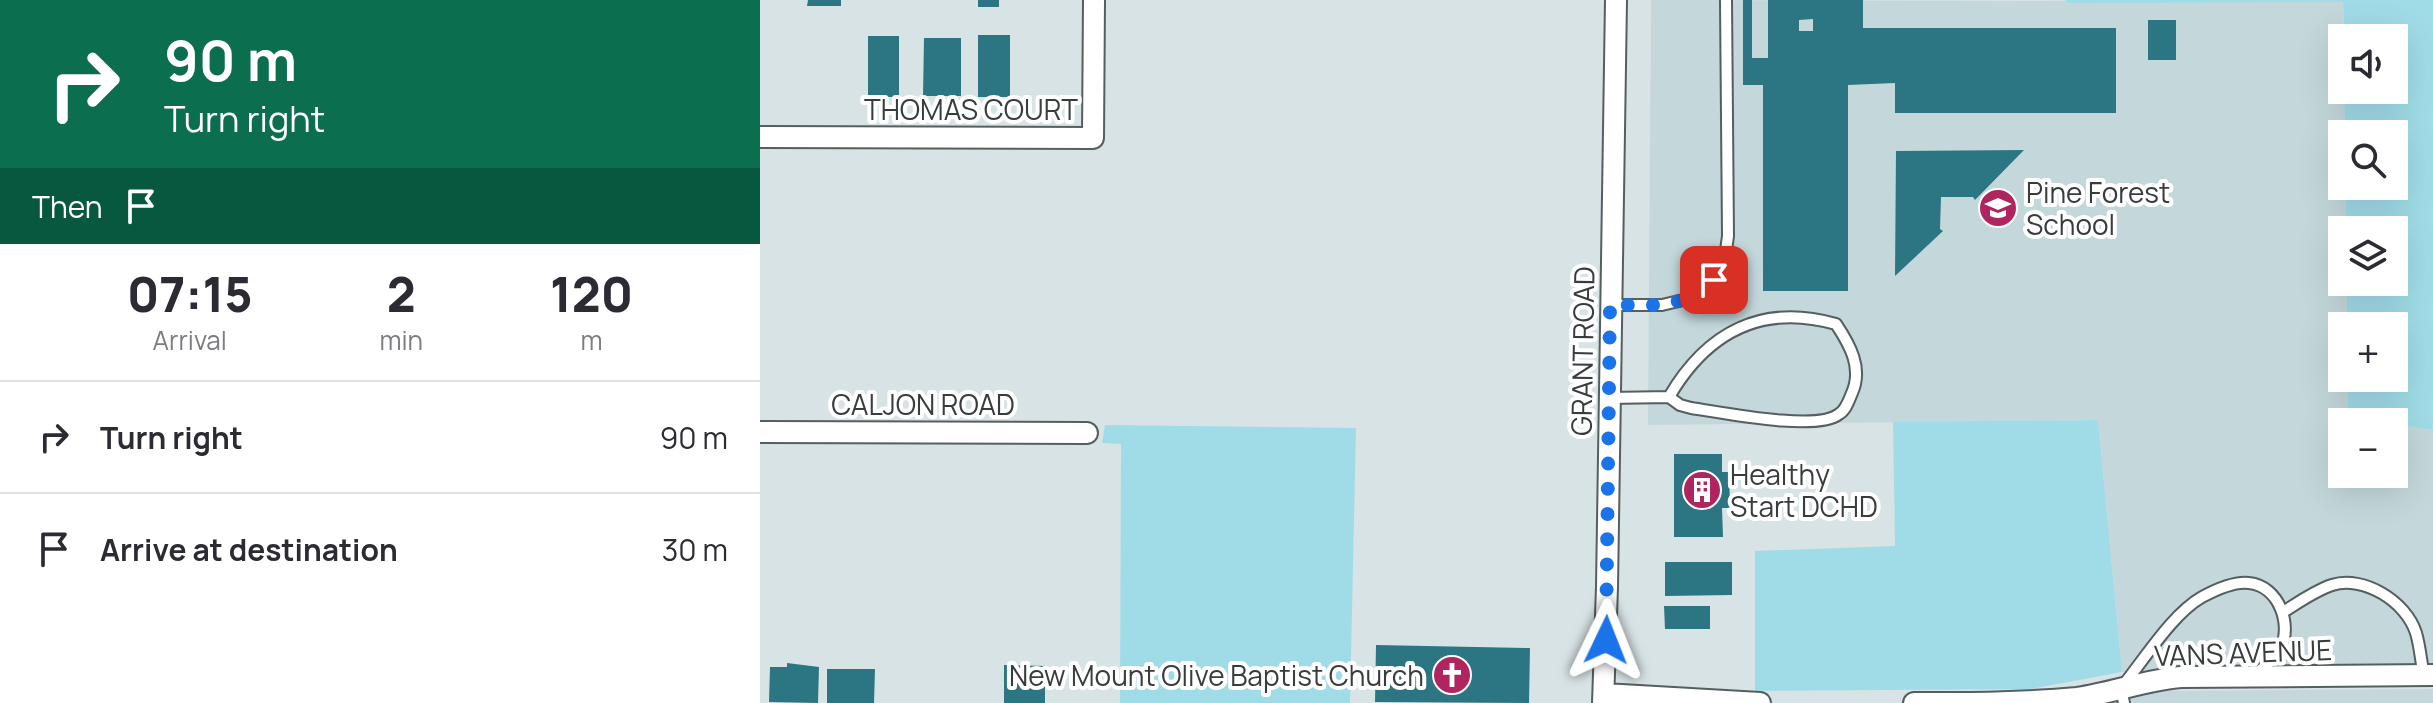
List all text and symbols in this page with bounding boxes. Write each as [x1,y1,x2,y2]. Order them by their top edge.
text: 90 m [164,21,297,98]
map controls [2328,24,2408,488]
button: sound [2328,24,2408,104]
icon: right [32,32,136,136]
street label: THOMAS COURT [864,90,1078,128]
text: Turn right [164,94,325,143]
button: search [2328,120,2408,200]
place label: Pine Forest School [2026,173,2170,243]
icon: arrive [119,184,163,228]
text: Then [32,186,103,227]
school or university icon: Pine Forest School [1977,187,2019,229]
button: layers [2328,216,2408,296]
pin [1680,246,1748,314]
icon: arrive [1692,258,1736,302]
text: 07:15 [127,261,253,326]
text: 2 [387,261,416,326]
text: 120 [550,261,633,326]
street label: GRANT ROAD [1562,266,1602,436]
button: + [2328,312,2408,392]
text: Arrival [153,322,227,358]
text: min [379,322,423,358]
text: m [580,322,603,358]
street label: CALJON ROAD [831,385,1015,423]
button: − [2328,408,2408,488]
icon: right [32,415,76,459]
text: Turn right [100,417,243,458]
text: 90 m [660,417,728,458]
place label: Healthy Start DCHD [1730,455,1878,525]
building icon: Healthy Start DCHD [1681,469,1723,511]
icon: arrive [32,527,76,571]
text: Arrive at destination [100,529,398,570]
text: 30 m [662,529,728,570]
position arrow [1564,598,1648,682]
street label: VANS AVENUE [2153,630,2333,674]
church icon: New Mount Olive Baptist Church [1431,654,1473,696]
place label: New Mount Olive Baptist Church [1009,656,1424,694]

